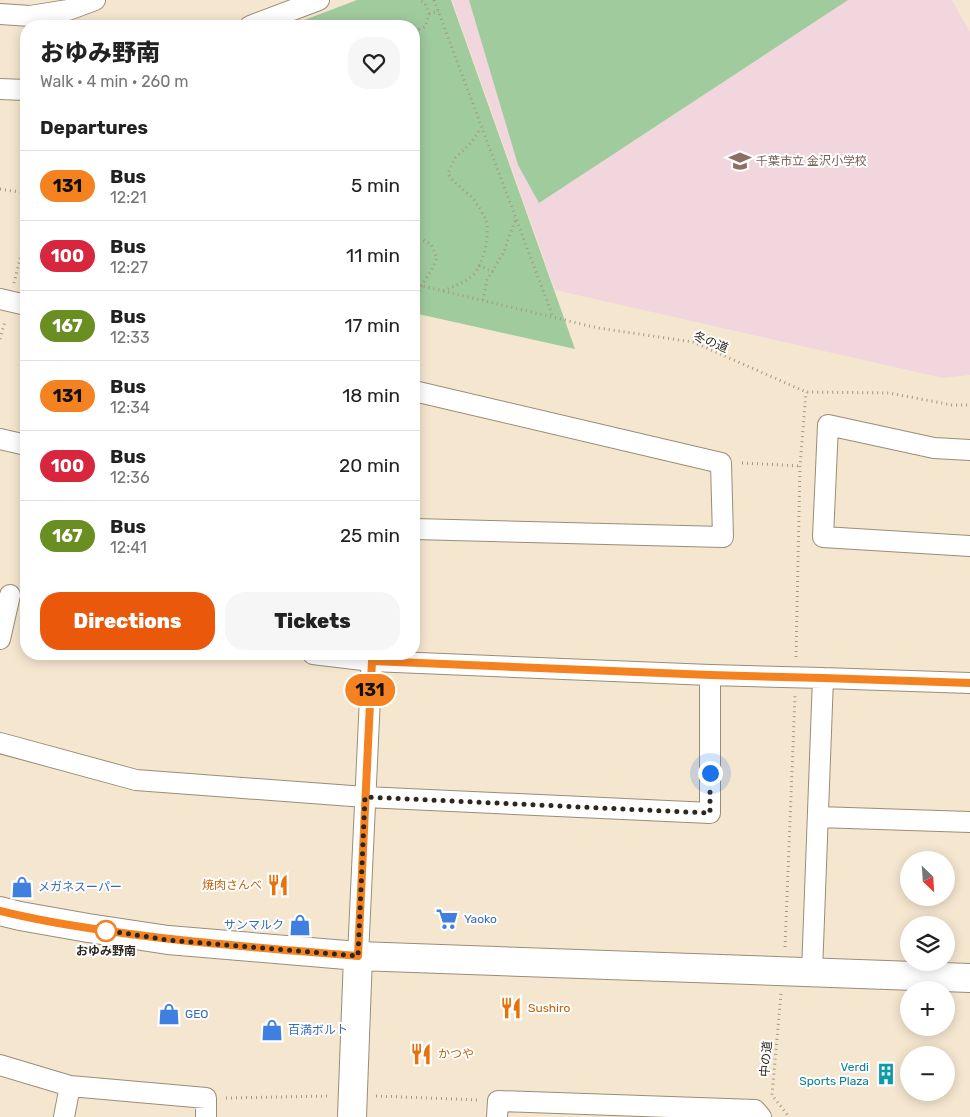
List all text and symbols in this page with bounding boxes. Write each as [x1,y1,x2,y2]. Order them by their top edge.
button: heart [348,37,400,89]
text: おゆみ野南 [40,39,160,67]
text: Walk · 4 min · 260 m [40,72,189,91]
text: Departures [40,116,148,139]
school or university icon: 千葉市立 金沢小学校 [727,148,753,174]
place label: 千葉市立 金沢小学校 [756,154,867,168]
text: Bus [110,165,146,188]
text: 5 min [351,174,400,197]
text: 131 [53,175,82,197]
text: 12:21 [110,188,147,207]
text: Bus [110,235,146,258]
text: 11 min [346,244,400,267]
text: 100 [51,245,84,267]
text: 12:27 [110,258,148,277]
text: Bus [110,305,146,328]
text: 17 min [344,314,400,337]
text: 167 [52,315,83,337]
text: 12:33 [110,328,150,347]
street label: 冬の道 [692,329,730,355]
text: Bus [110,375,146,398]
text: 18 min [342,384,400,407]
text: 131 [53,385,82,407]
text: 12:34 [110,398,150,417]
text: Bus [110,445,146,468]
text: 20 min [339,454,400,477]
text: 100 [51,455,84,477]
text: 12:36 [110,468,150,487]
text: Bus [110,515,146,538]
text: 25 min [340,524,400,547]
text: 167 [52,525,83,547]
text: 12:41 [110,538,147,557]
button: Directions [40,592,215,650]
button: Tickets [225,592,400,650]
line badge: 131 [341,674,399,706]
text: 131 [355,679,385,701]
your location [698,761,723,786]
north arrow [900,851,955,906]
map controls [900,851,955,1101]
restaurant icon: 焼肉さんべ [265,872,291,898]
shop icon: メガネスーパー [9,874,35,900]
place label: 焼肉さんべ [202,878,262,892]
place label: メガネスーパー [38,880,122,894]
supermarket icon: Yaoko [434,906,460,932]
shop icon: サンマルク [287,912,313,938]
place label: Yaoko [464,912,497,926]
button: layers [900,916,955,971]
place label: サンマルク [224,918,284,932]
marker: おゆみ野南 [95,920,117,942]
place label: おゆみ野南 [76,944,136,958]
button: + [900,981,955,1036]
restaurant icon: Sushiro [498,995,524,1021]
shop icon: GEO [156,1001,182,1027]
place label: Sushiro [528,1001,570,1015]
place label: GEO [185,1007,209,1021]
shop icon: 百満ボルト [259,1017,285,1043]
place label: 百満ボルト [288,1023,348,1037]
street label: 中の道 [757,1040,775,1078]
restaurant icon: かつや [408,1041,434,1067]
button: − [900,1046,955,1101]
place label: かつや [438,1047,474,1061]
place label: Verdi Sports Plaza [799,1060,869,1088]
building icon: Verdi Sports Plaza [873,1061,899,1087]

